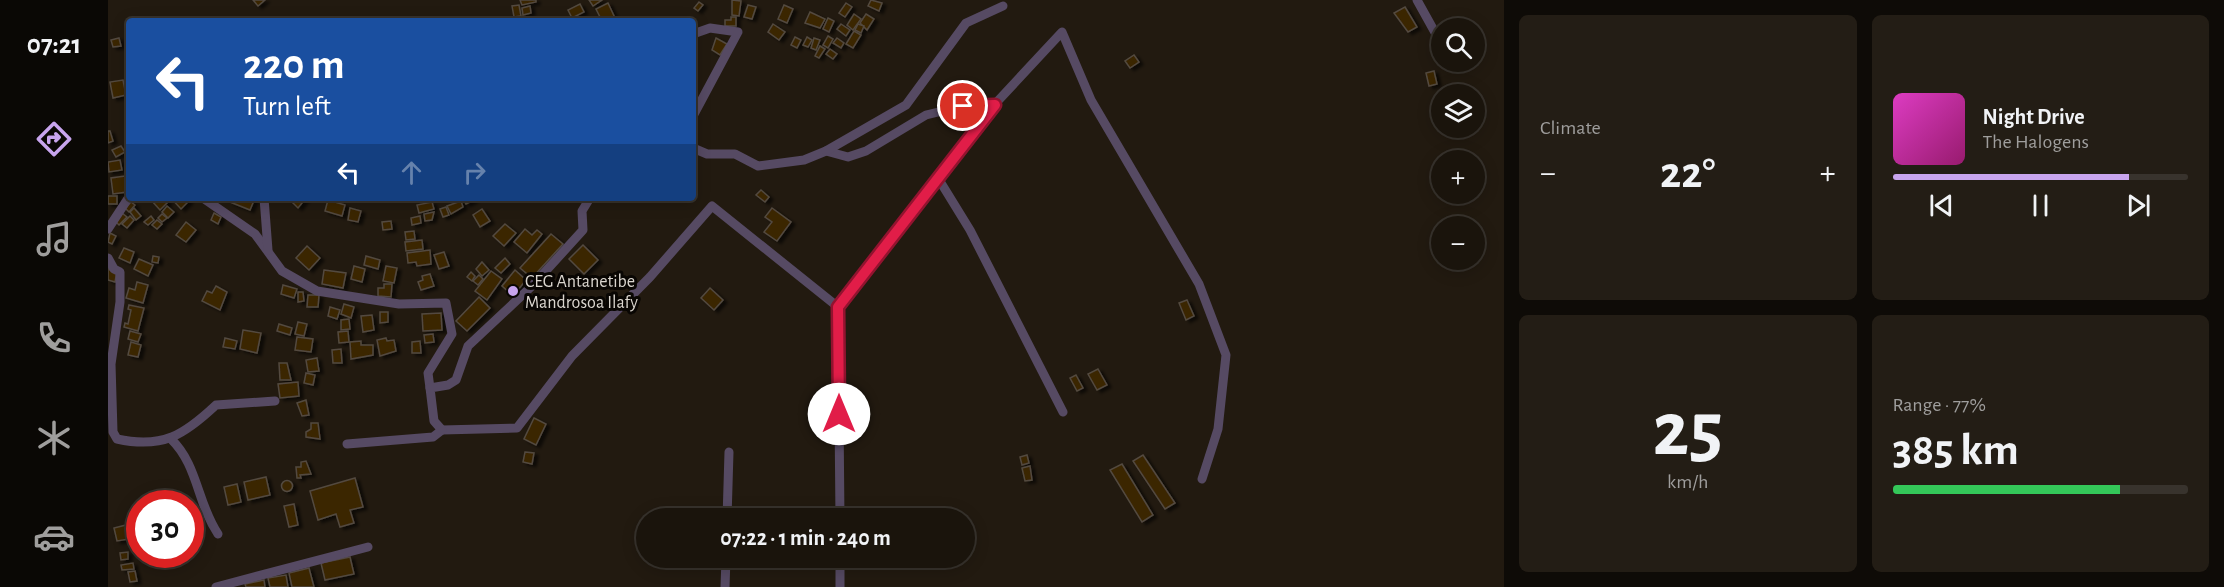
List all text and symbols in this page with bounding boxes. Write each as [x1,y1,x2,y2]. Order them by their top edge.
map controls [1431,18,1485,270]
button: search [1431,18,1485,72]
text: 07:21 [27,31,81,58]
icon: left [144,42,222,120]
text: 220 m [243,44,345,86]
pin [937,80,988,131]
button: layers [1431,84,1485,138]
icon: arrive [946,89,979,122]
text: Turn left [243,93,331,120]
text: Night Drive [1983,106,2085,128]
icon: directions [33,118,75,160]
text: Climate [1540,118,1601,138]
text: The Halogens [1983,132,2089,152]
button: + [1431,150,1485,204]
text: 22° [1660,151,1716,196]
icon: left [332,156,365,189]
icon: ahead [395,156,428,189]
icon: right [458,156,491,189]
text: − [1540,157,1556,190]
text: + [1820,157,1835,190]
icon: previous [1925,189,1958,222]
icon: pause [2024,189,2057,222]
icon: next [2122,189,2155,222]
button: − [1431,216,1485,270]
icon: music [33,218,75,260]
place label: CEG Antanetibe Mandrosoa Ilafy [525,273,638,312]
marker: CEG Antanetibe Mandrosoa Ilafy [506,284,520,298]
icon: phone [33,317,75,359]
position arrow [807,382,871,446]
text: 25 [1653,392,1723,470]
text: Range · 77% [1893,395,1986,415]
icon: climate [33,417,75,459]
text: 385 km [1893,428,2019,473]
text: km/h [1667,472,1708,492]
speed limit sign: 30 [126,490,204,568]
icon: car [33,516,75,558]
text: 07:22 · 1 min · 240 m [720,527,891,549]

